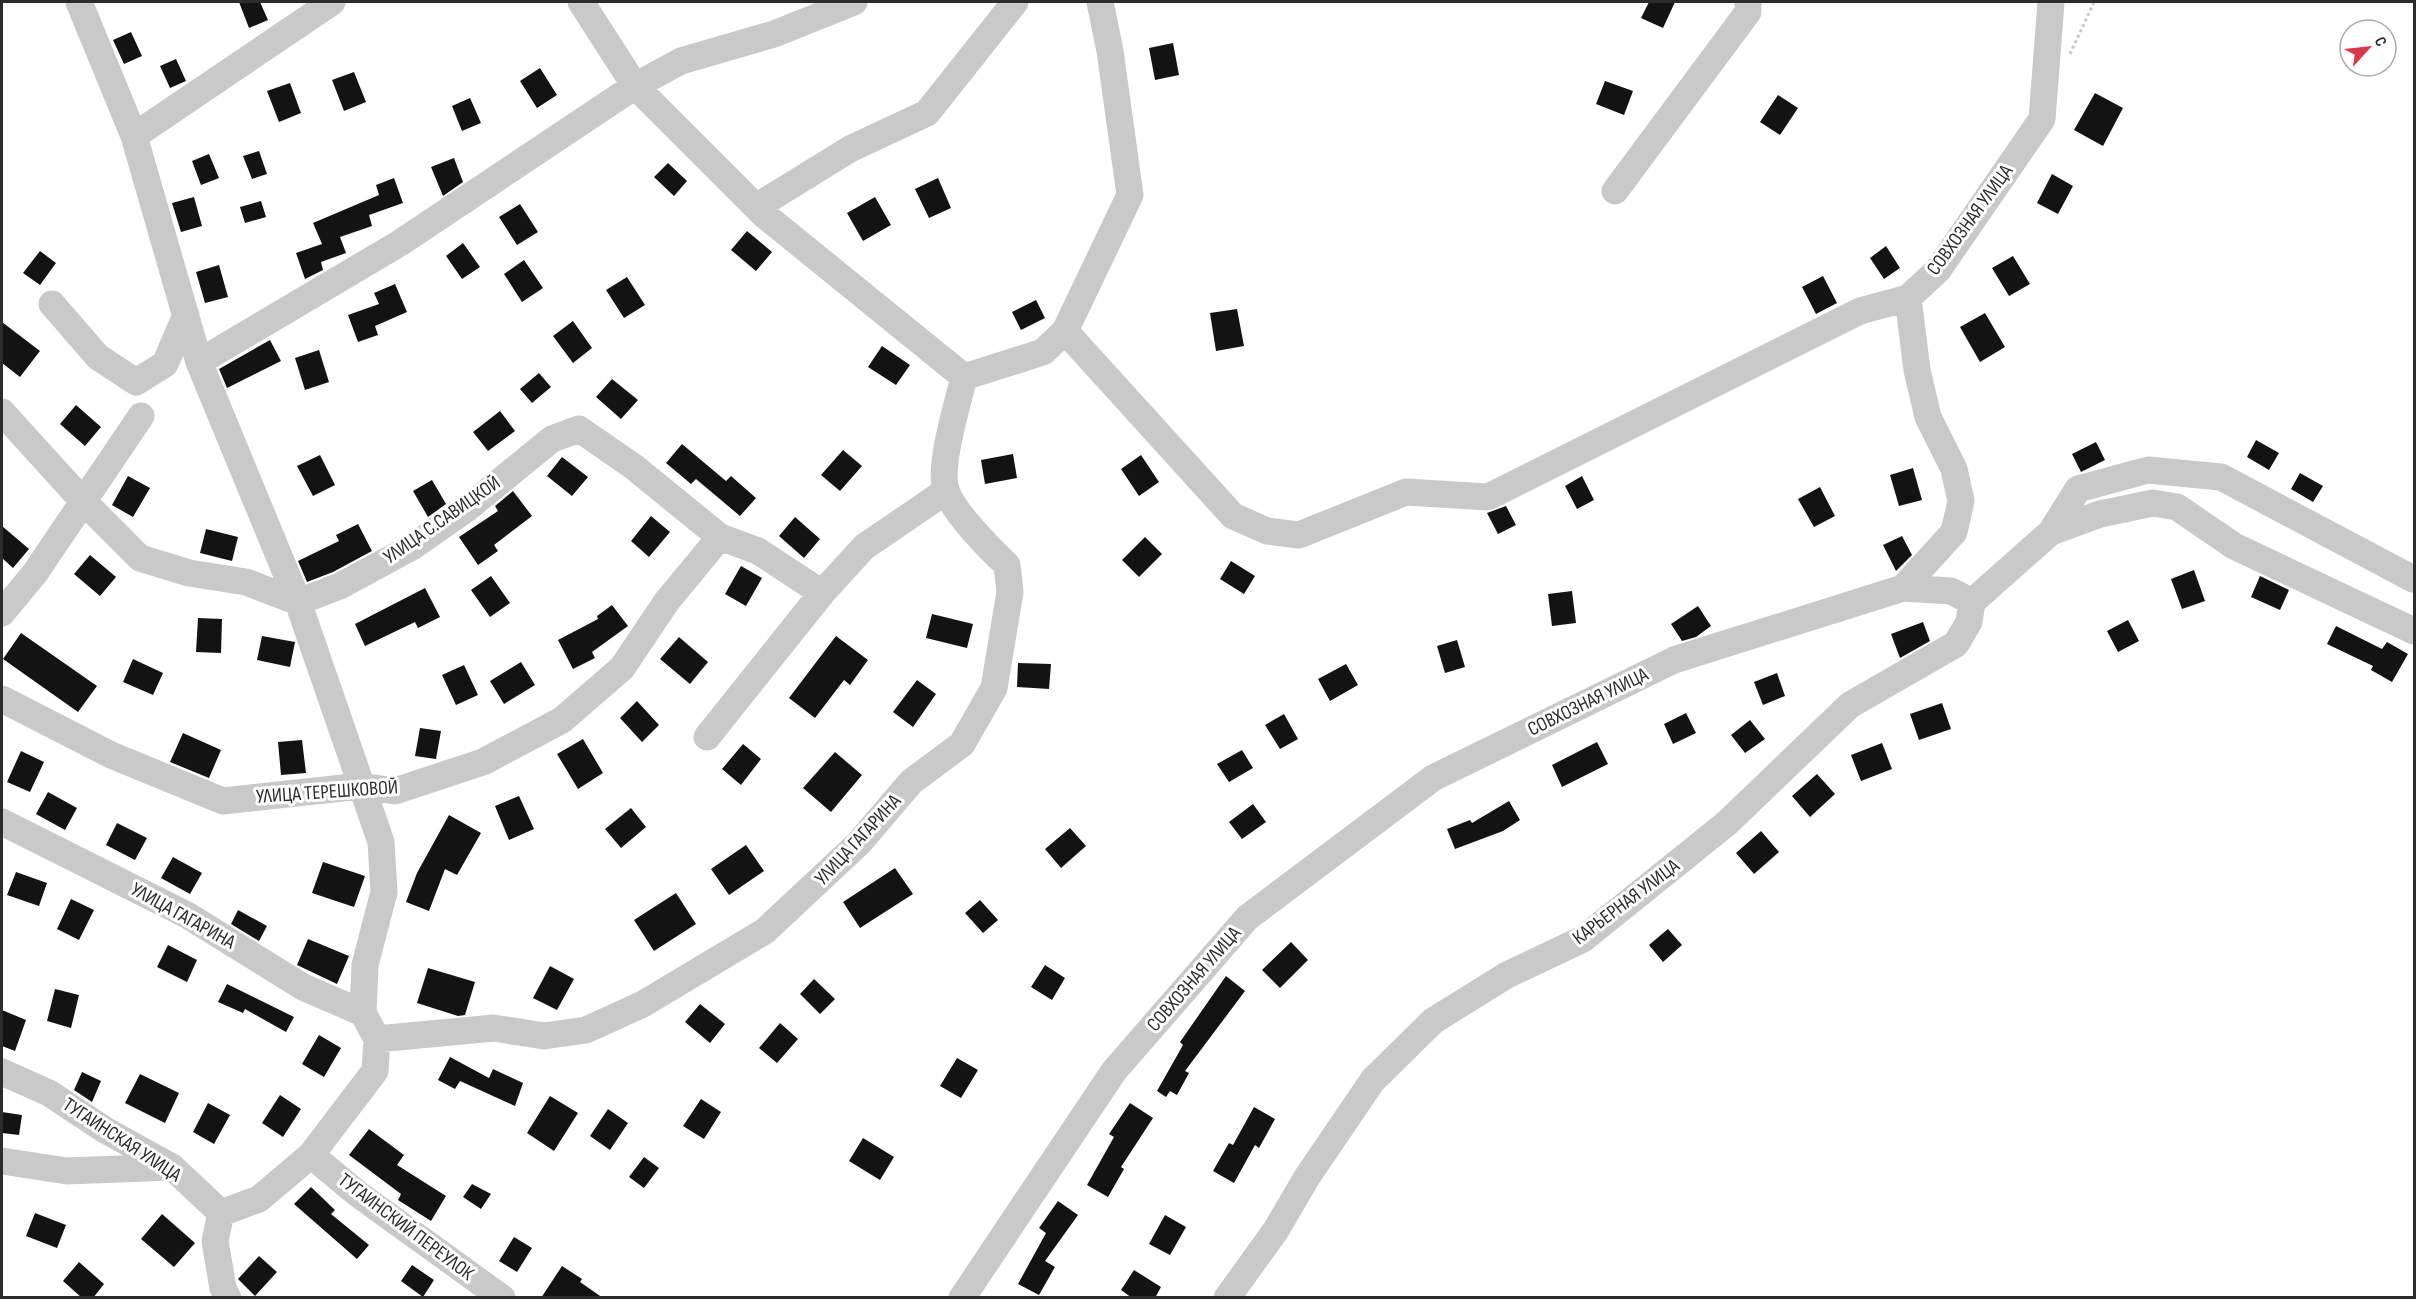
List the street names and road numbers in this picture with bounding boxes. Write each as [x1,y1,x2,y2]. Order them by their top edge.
street label: СОВХОЗНАЯ УЛИЦА [1922,160,2018,280]
street label: УЛИЦА С.САВИЦКОЙ [379,471,505,569]
street label: СОВХОЗНАЯ УЛИЦА [1524,662,1653,742]
street label: УЛИЦА ТЕРЕШКОВОЙ [255,775,399,809]
street label: УЛИЦА ГАГАРИНА [810,789,906,890]
street label: КАРЬЕРНАЯ УЛИЦА [1568,854,1685,950]
street label: УЛИЦА ГАГАРИНА [127,877,240,955]
street label: СОВХОЗНАЯ УЛИЦА [1142,921,1246,1036]
street label: ТУГАИНСКАЯ УЛИЦА [58,1093,186,1188]
street label: ТУГАИНСКИЙ ПЕРЕУЛОК [333,1168,479,1286]

